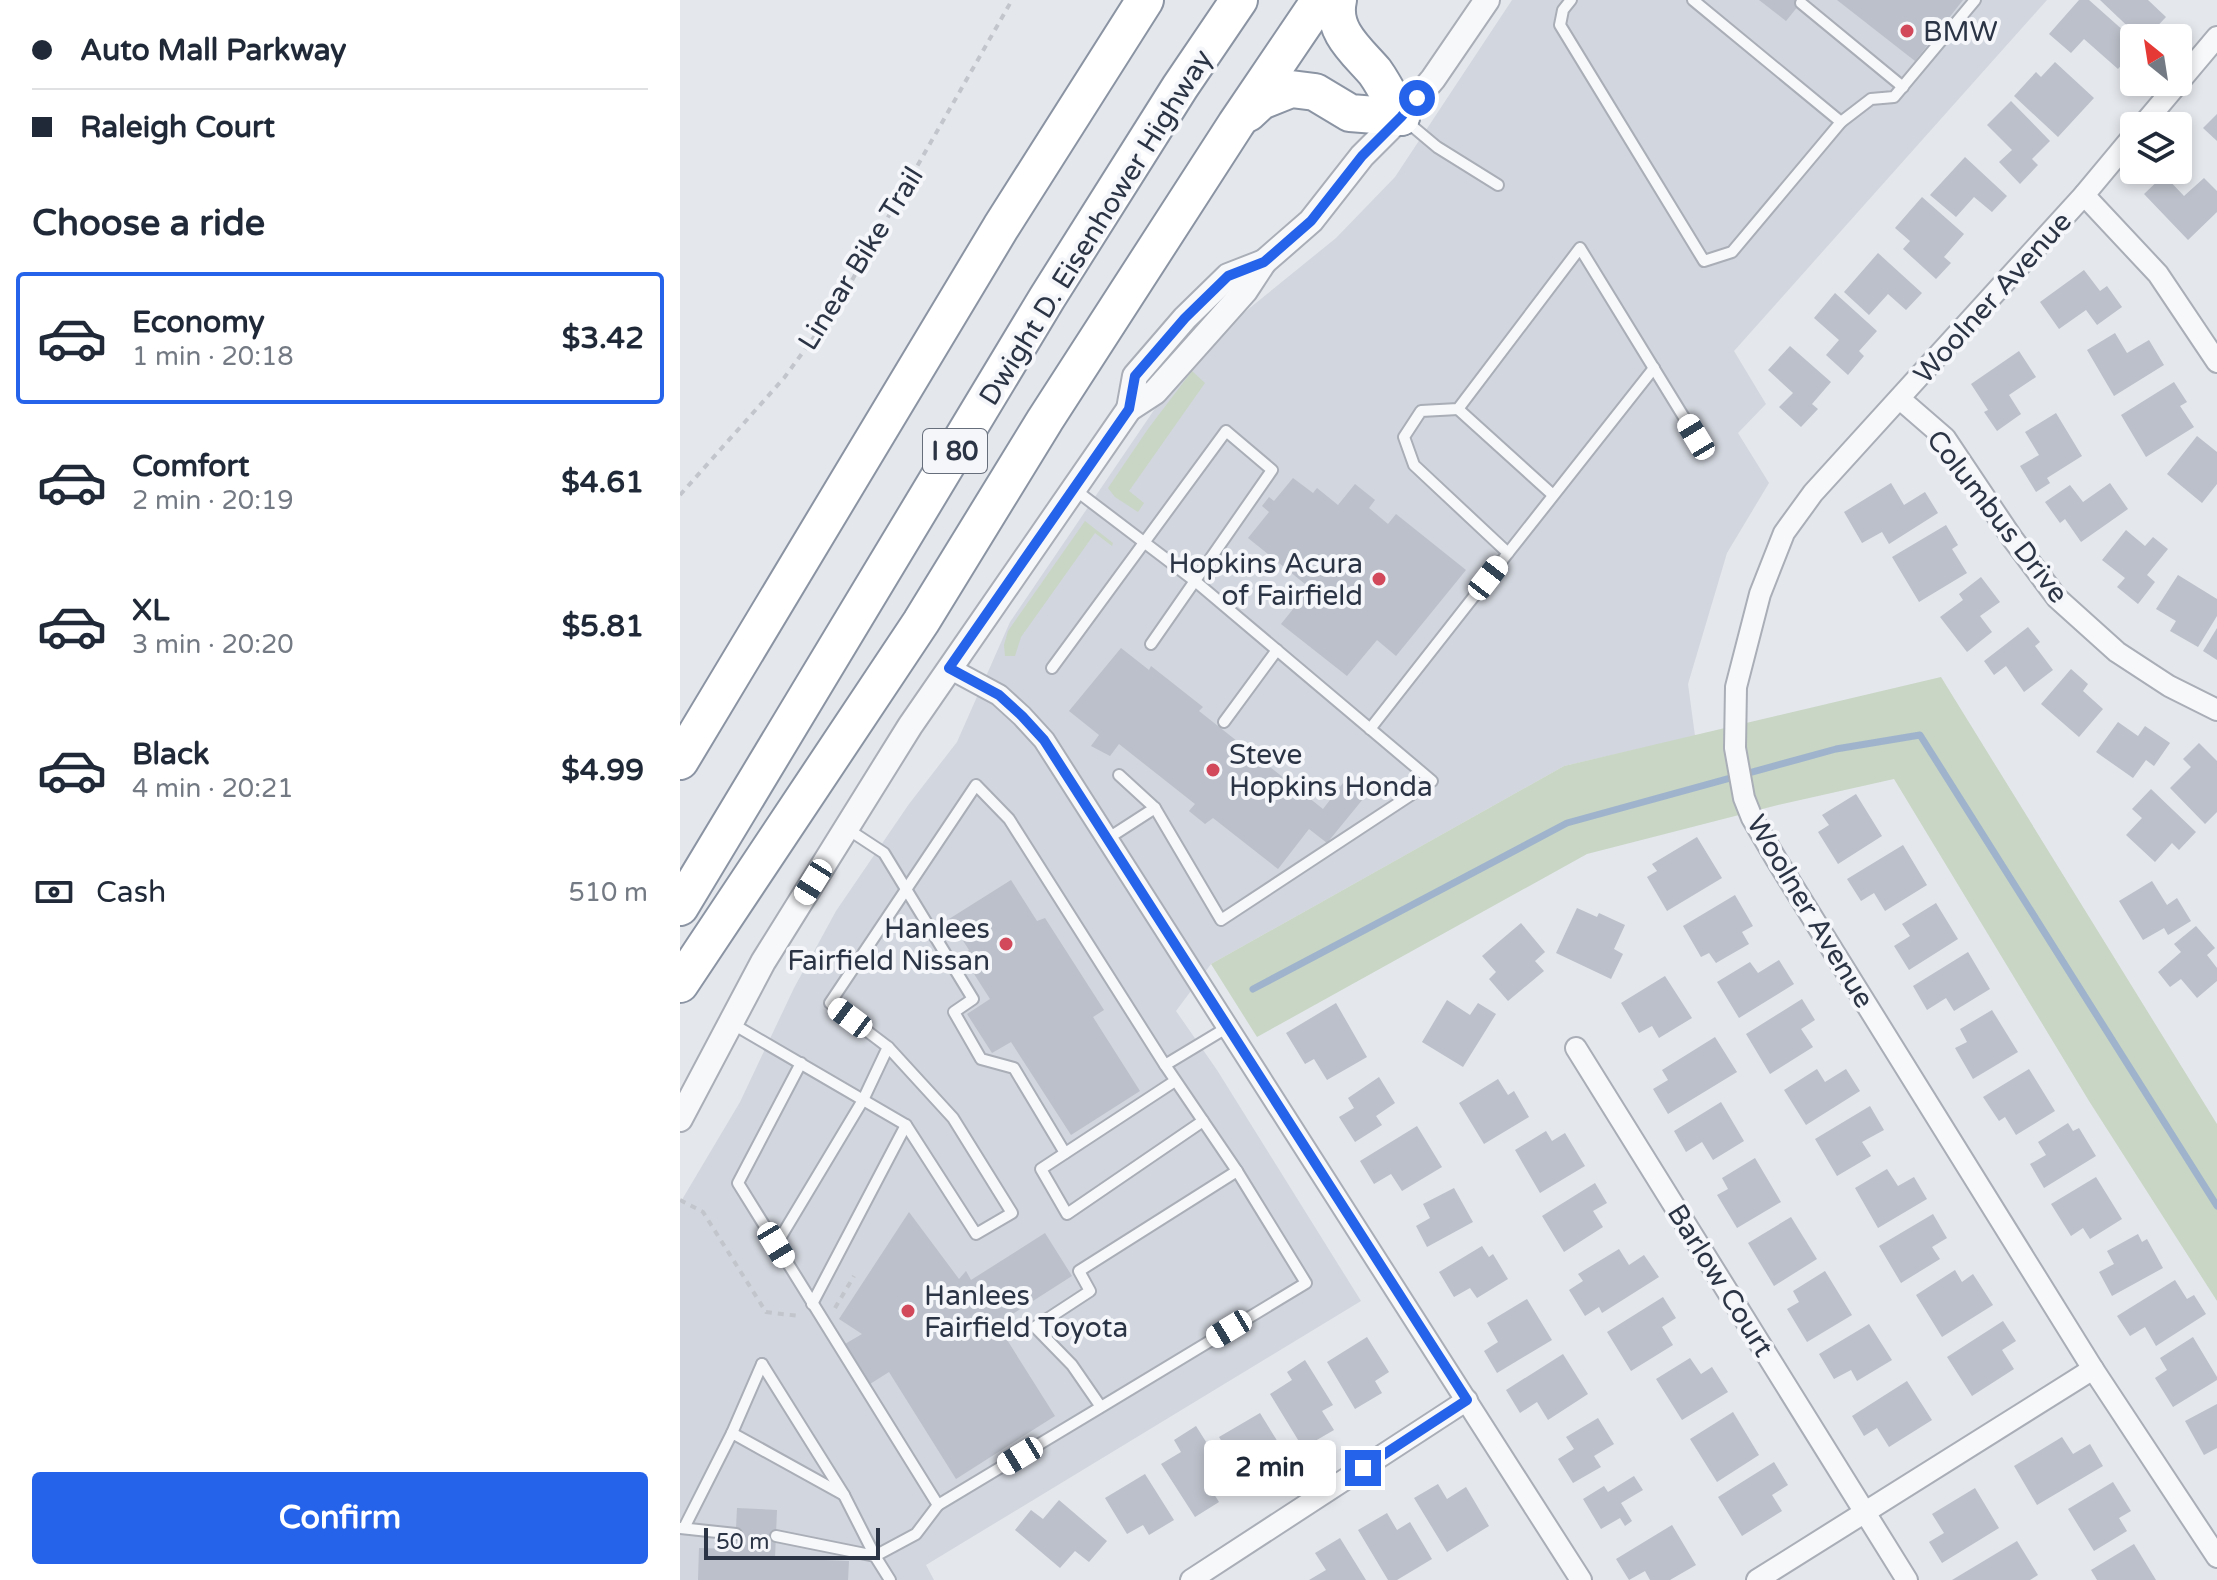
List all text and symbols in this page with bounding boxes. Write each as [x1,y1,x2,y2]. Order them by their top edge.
place label: BMW [1923,15,1998,49]
marker: BMW [1898,22,1916,40]
north arrow [2120,24,2192,96]
map controls [2120,24,2192,184]
text: Auto Mall Parkway [80,32,346,69]
street label: Dwight D. Eisenhower Highway [972,43,1220,412]
route start [1399,80,1435,116]
text: Raleigh Court [80,109,275,146]
button: layers [2120,112,2192,184]
street label: Linear Bike Trail [791,161,931,357]
text: Choose a ride [32,202,265,245]
street label: Woolner Avenue [1907,205,2079,390]
icon: car [36,302,108,374]
text: Economy [132,304,265,341]
text: $3.42 [562,320,644,357]
text: 1 min · 20:18 [132,341,294,372]
car [1673,410,1719,464]
street label: Columbus Drive [1919,423,2075,610]
road number: I 80 [923,429,987,473]
icon: car [36,446,108,518]
text: Comfort [132,448,250,485]
text: $4.61 [561,464,644,501]
text: 2 min · 20:19 [132,485,294,516]
place label: Hopkins Acura of Fairfield [1169,547,1363,613]
car [1464,552,1512,604]
marker: Hopkins Acura of Fairfield [1370,570,1388,588]
icon: car [36,590,108,662]
text: XL [132,592,169,629]
text: $5.81 [562,608,644,645]
text: 3 min · 20:20 [132,629,294,660]
icon: car [36,734,108,806]
text: Black [132,736,209,773]
place label: Steve Hopkins Honda [1229,738,1433,804]
text: $4.99 [561,752,644,789]
marker: Steve Hopkins Honda [1204,761,1222,779]
text: 4 min · 20:21 [132,773,294,804]
street label: Woolner Avenue [1739,809,1881,1014]
car [790,855,836,909]
icon: cash [32,870,76,914]
text: Cash [96,874,166,911]
text: 510 m [568,877,648,908]
place label: Hanlees Fairfield Nissan [787,912,990,978]
marker: Hanlees Fairfield Nissan [997,935,1015,953]
car [824,994,876,1042]
street label: Barlow Court [1660,1198,1781,1363]
car [753,1218,799,1272]
place label: Hanlees Fairfield Toyota [924,1279,1128,1345]
marker: Hanlees Fairfield Toyota [899,1302,917,1320]
car [1202,1306,1256,1352]
car [993,1433,1047,1479]
callout: 2 min [1203,1440,1335,1496]
route end [1345,1450,1381,1486]
text: 2 min [1235,1452,1305,1483]
button: Confirm [32,1472,648,1564]
scale bar [704,1524,880,1560]
text: 50 m [716,1529,770,1555]

